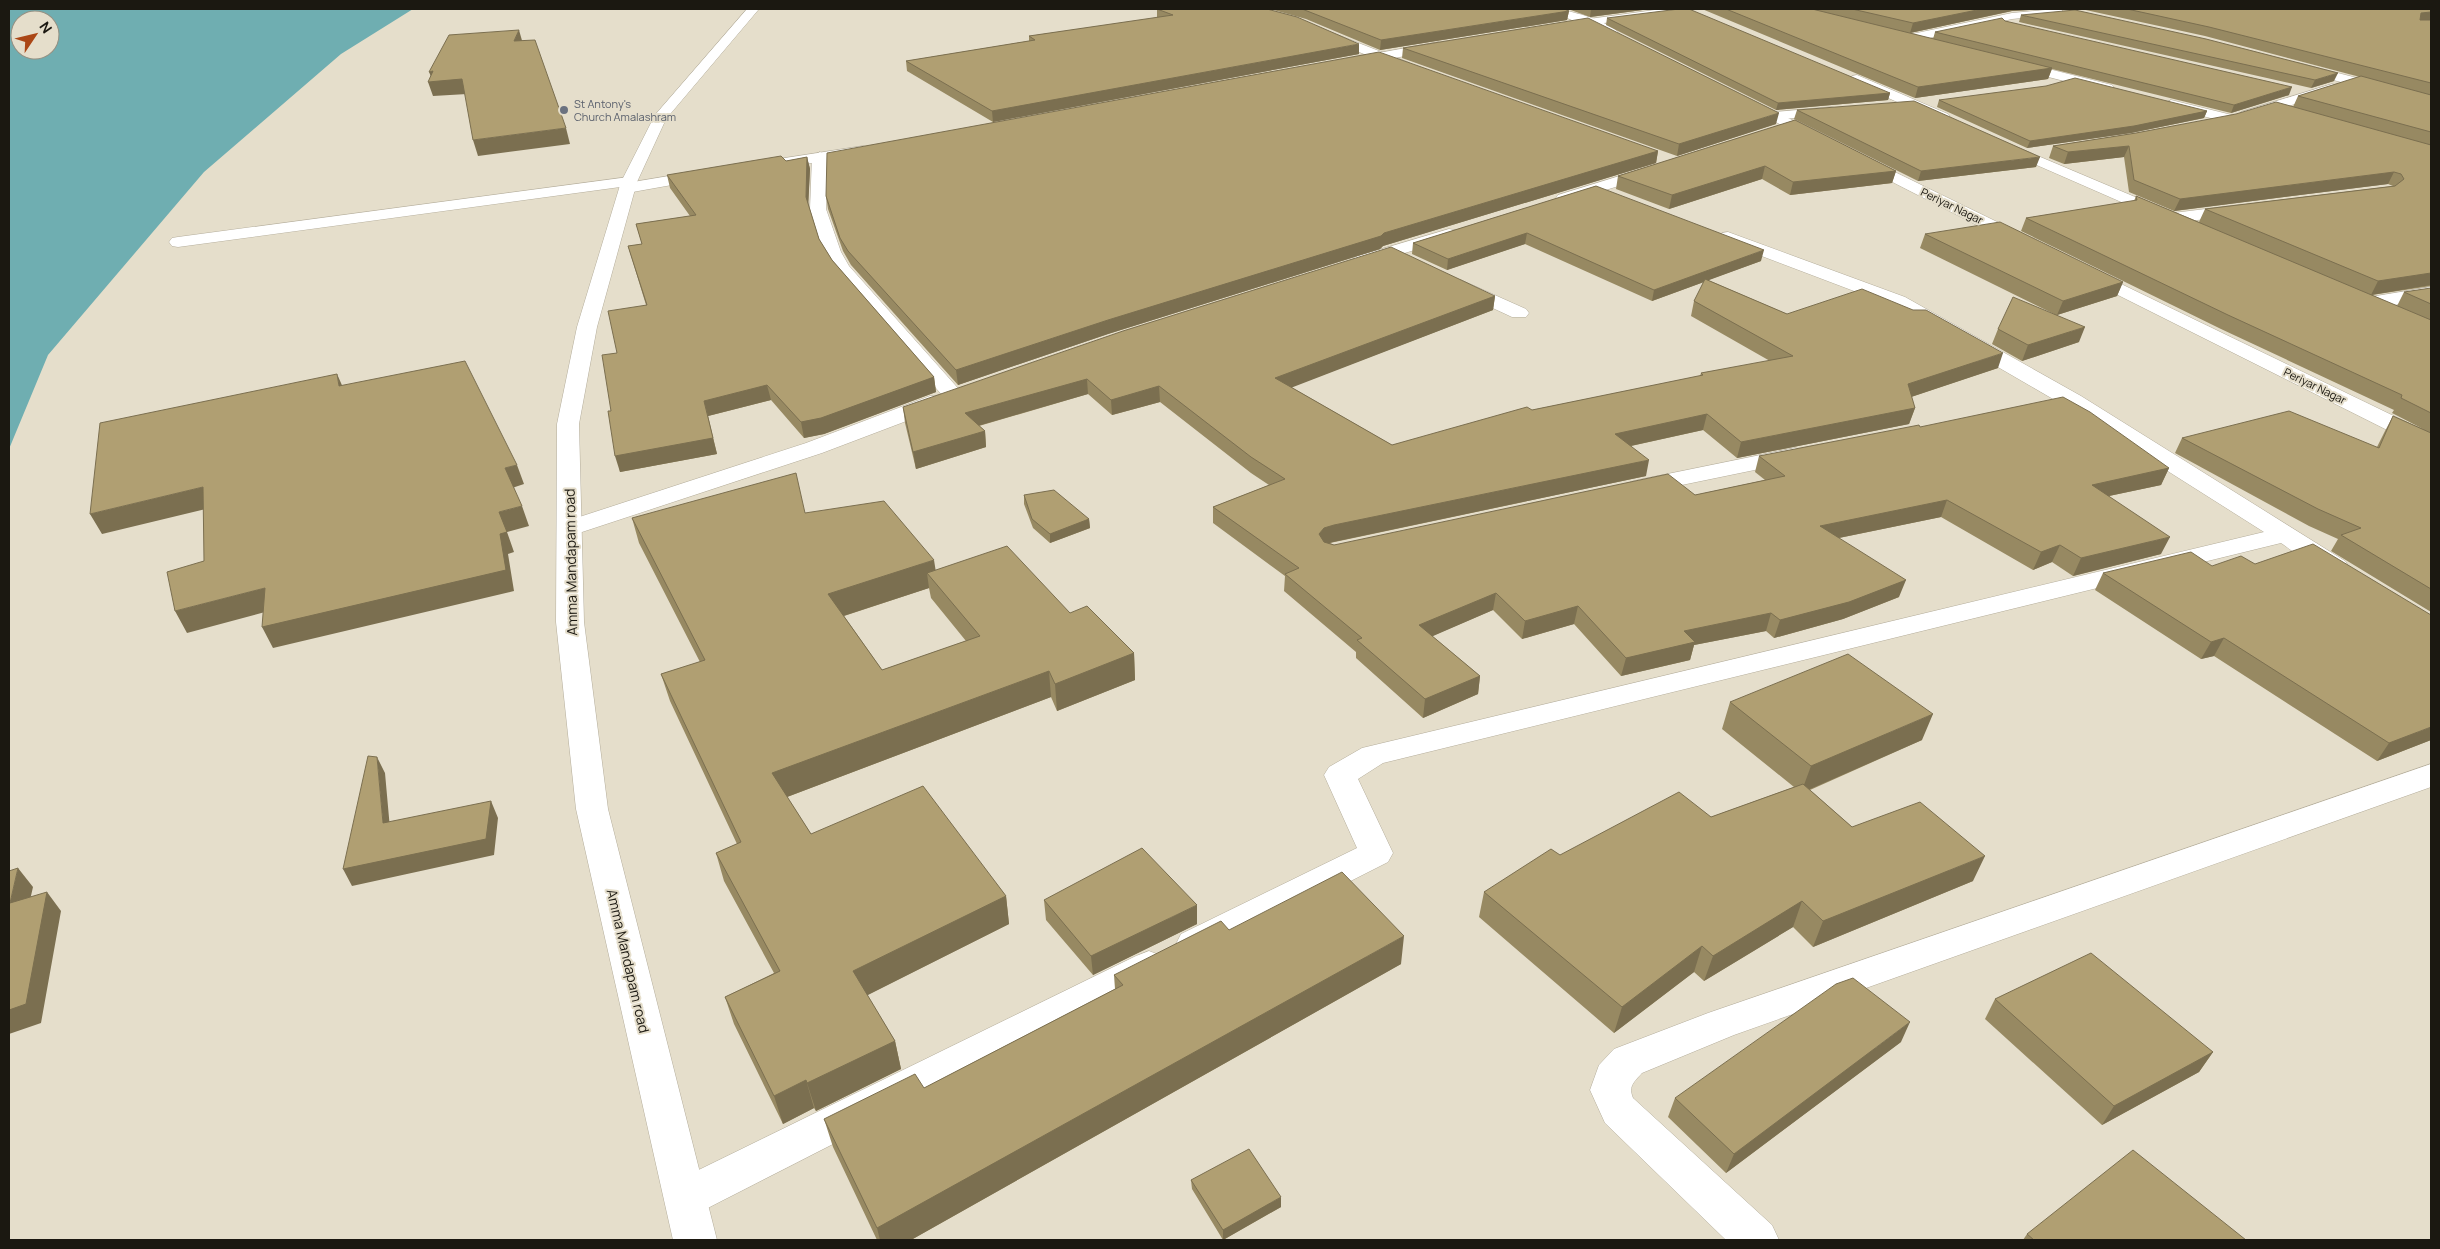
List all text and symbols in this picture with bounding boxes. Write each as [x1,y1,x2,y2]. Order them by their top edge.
north arrow [10,10,60,60]
text: N [35,18,57,37]
place label: St Antony's Church Amalashram [574,96,676,124]
marker: St Antony's Church Amalashram [558,104,570,116]
street label: Periyar Nagar [1919,184,1986,227]
street label: Periyar Nagar [2282,364,2349,407]
street label: Amma Mandapam road [560,488,581,636]
street label: Amma Mandapam road [603,887,654,1035]

